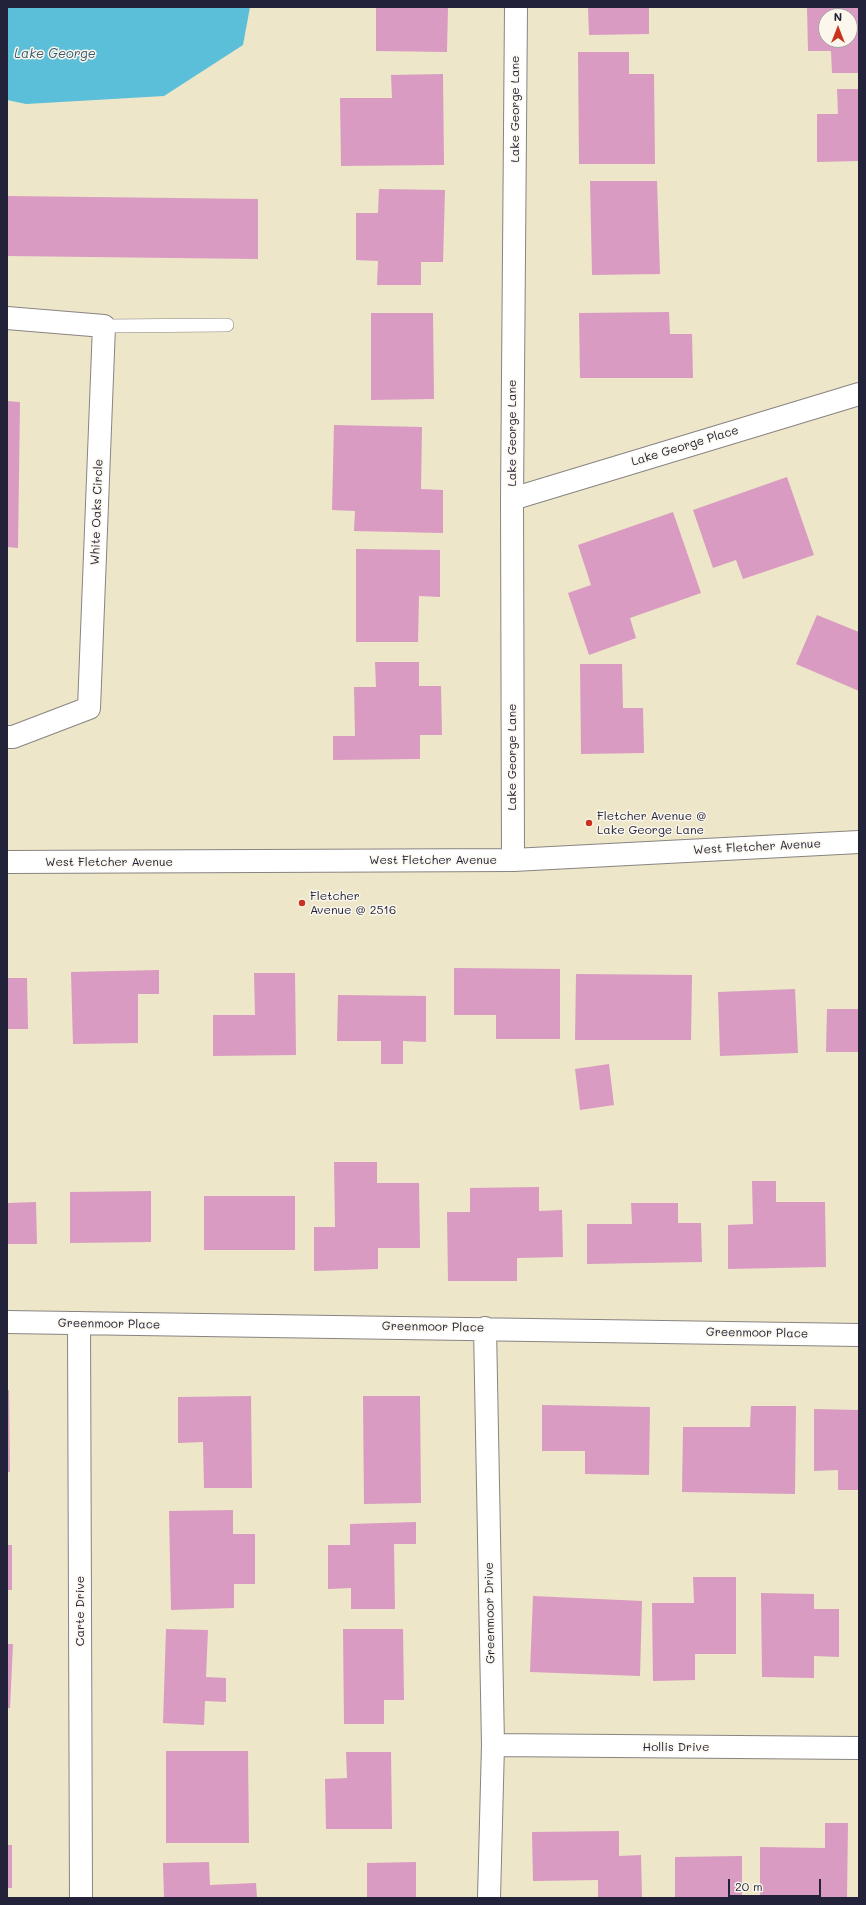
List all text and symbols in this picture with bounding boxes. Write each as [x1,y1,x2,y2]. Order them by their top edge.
north arrow [818,8,858,48]
text: N [834,9,842,24]
water label: Lake George [14,46,96,62]
street label: Lake George Lane [508,56,522,162]
street label: Lake George Lane [505,380,519,486]
street label: Lake George Place [630,423,740,469]
street label: White Oaks Circle [88,459,106,565]
street label: Lake George Lane [505,704,519,810]
place label: Fletcher Avenue @ Lake George Lane [597,809,707,837]
marker: Fletcher Avenue @ Lake George Lane [584,818,594,828]
street label: West Fletcher Avenue [693,836,821,858]
street label: West Fletcher Avenue [369,853,497,867]
street label: West Fletcher Avenue [45,855,173,869]
place label: Fletcher Avenue @ 2516 [310,889,396,917]
marker: Fletcher Avenue @ 2516 [297,898,307,908]
street label: Greenmoor Place [58,1316,160,1332]
street label: Greenmoor Place [382,1319,484,1335]
street label: Greenmoor Place [706,1325,808,1341]
street label: Greenmoor Drive [482,1562,498,1664]
street label: Carte Drive [73,1576,87,1646]
street label: Hollis Drive [643,1740,709,1754]
scale bar [730,1871,823,1897]
text: 20 m [735,1878,763,1894]

